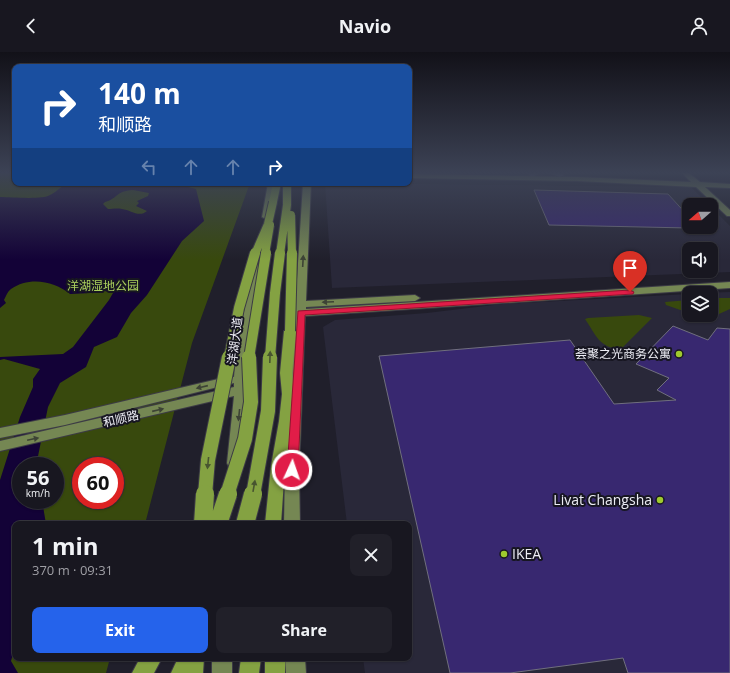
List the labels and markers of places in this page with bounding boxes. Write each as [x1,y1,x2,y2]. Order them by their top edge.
pin [613,251,647,292]
place label: 荟聚之光商务公寓 [575,345,671,362]
marker: 荟聚之光商务公寓 [674,349,684,359]
place label: Livat Changsha [553,490,652,509]
marker: Livat Changsha [655,495,665,505]
place label: IKEA [512,544,541,563]
marker: IKEA [499,549,509,559]

